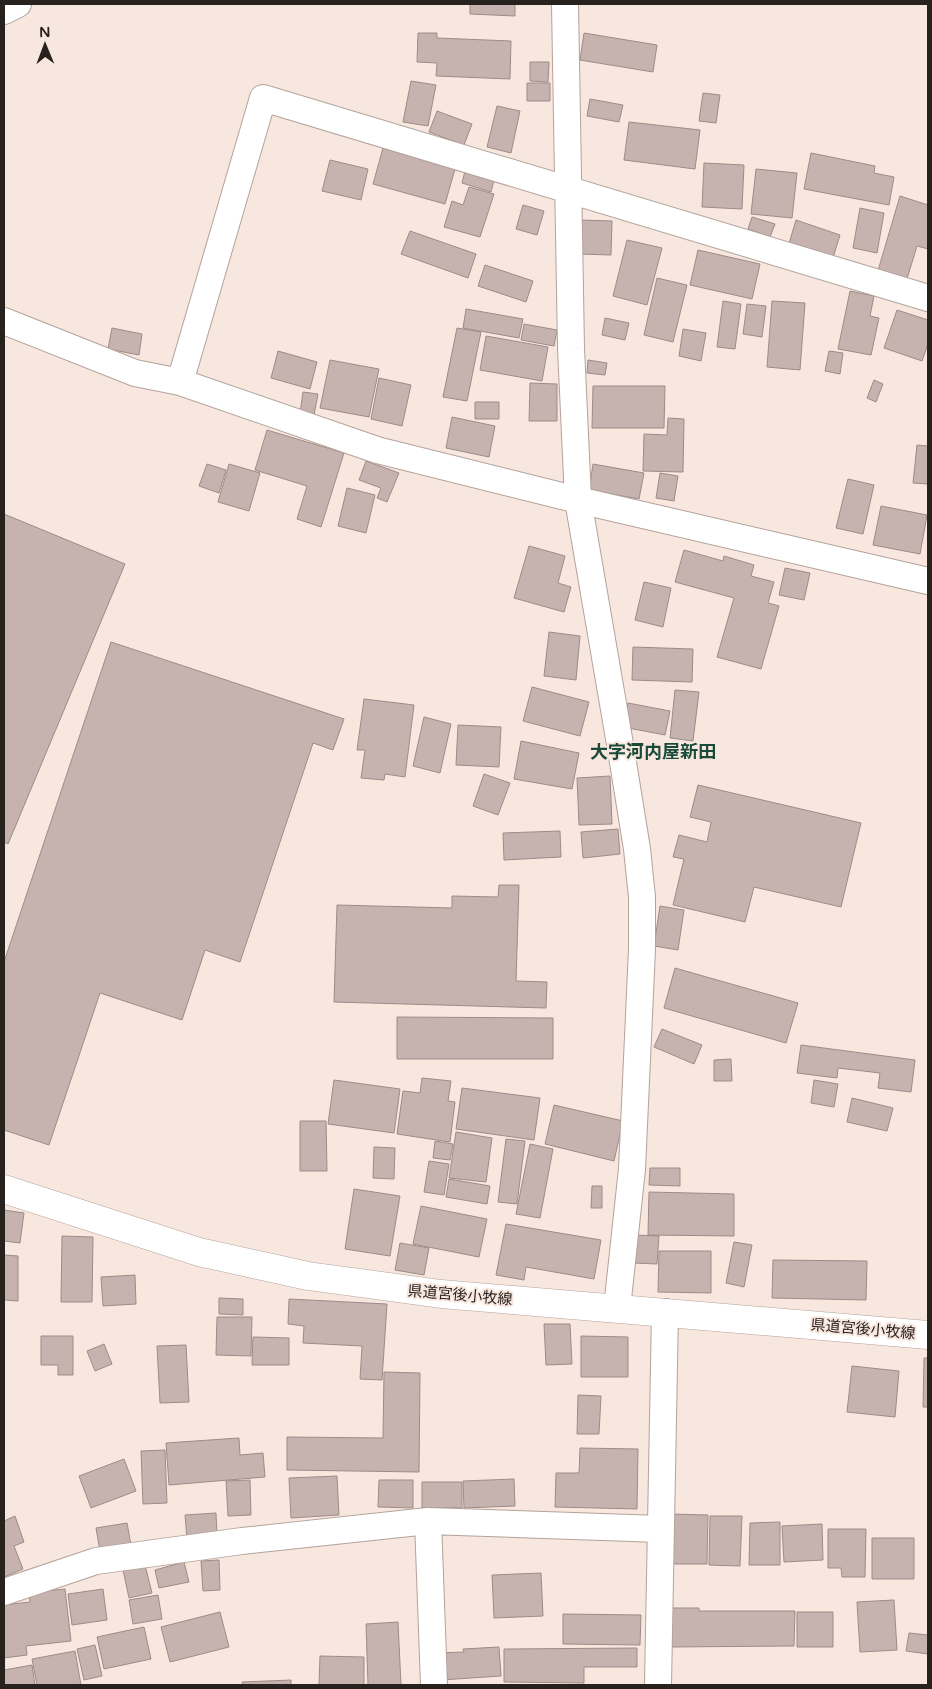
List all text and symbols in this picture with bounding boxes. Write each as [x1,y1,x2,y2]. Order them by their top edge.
north arrow [20,20,70,70]
text: N [39,24,51,41]
district label: 大字河内屋新田 [590,741,716,763]
street label: 県道宮後小牧線 [407,1281,513,1309]
street label: 県道宮後小牧線 [810,1315,916,1343]

